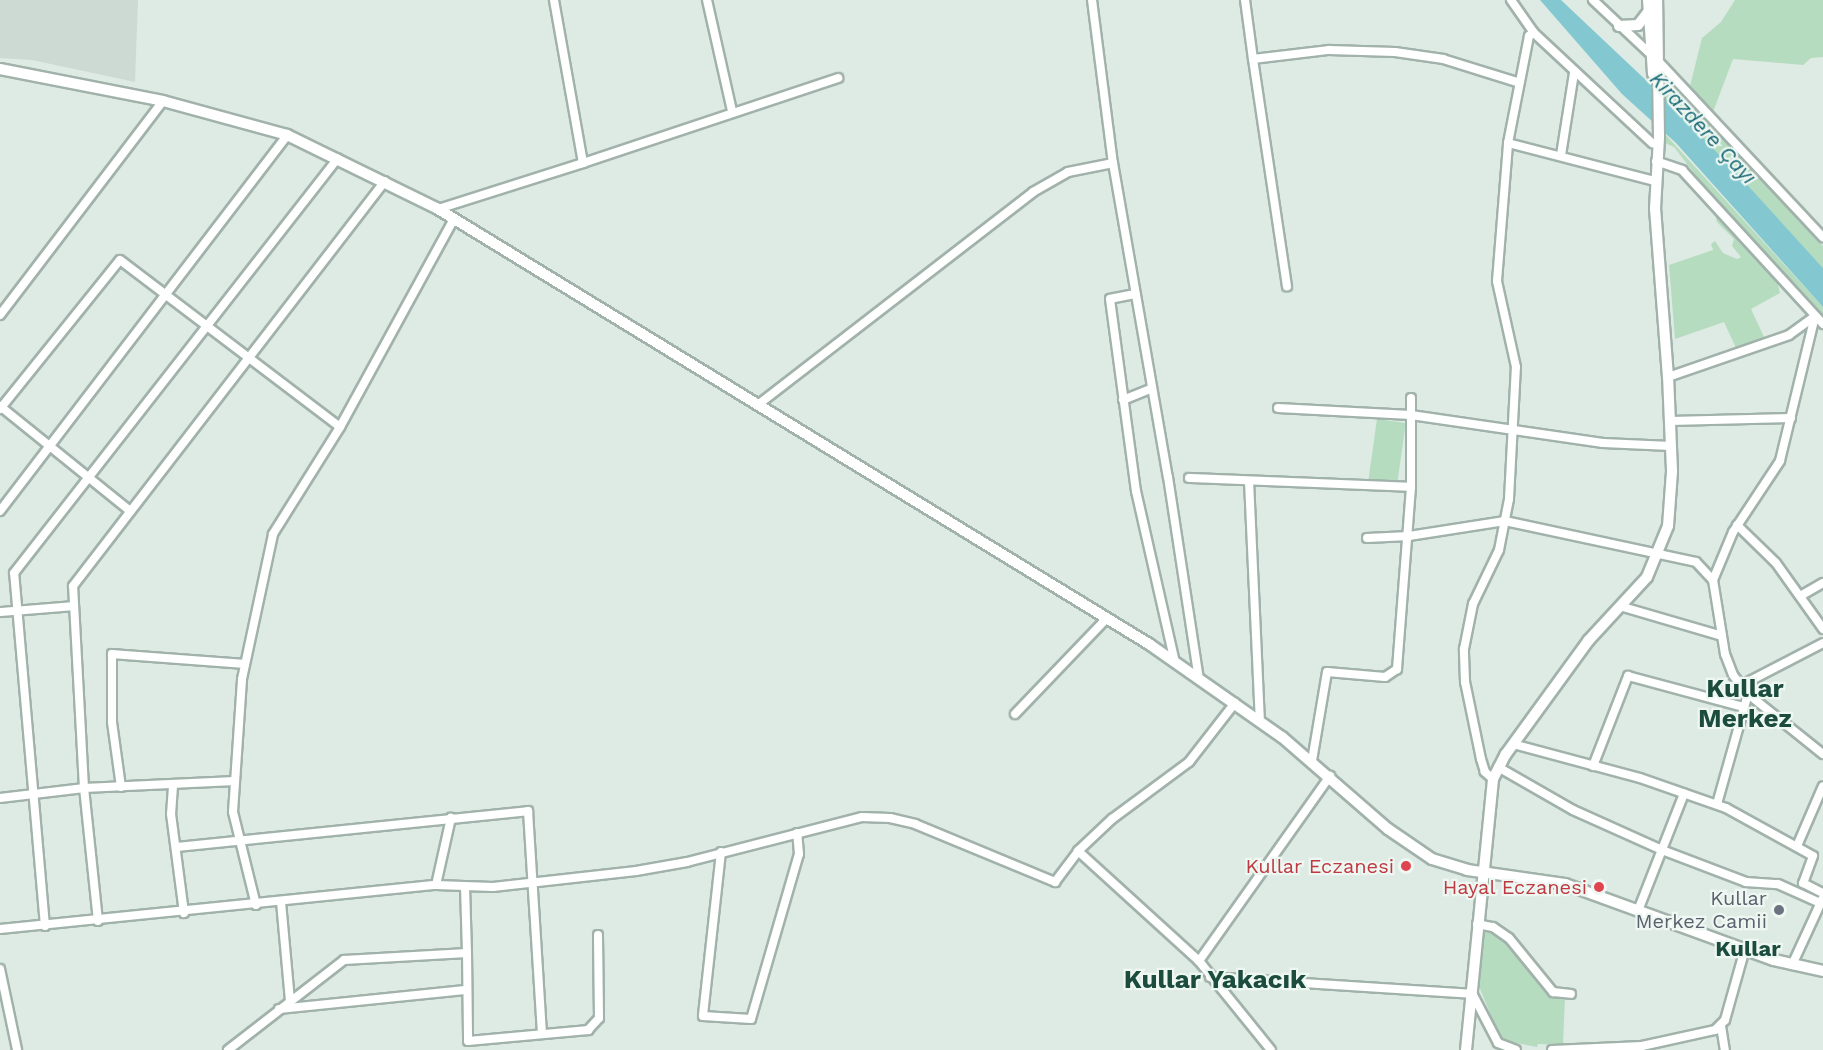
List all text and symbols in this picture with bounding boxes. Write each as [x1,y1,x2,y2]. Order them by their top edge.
water label: Kirazdere Çayı [1644,67,1762,189]
district label: Kullar Merkez [1698,673,1792,734]
place label: Kullar Eczanesi [1245,854,1394,878]
marker: Kullar Eczanesi [1399,859,1413,873]
place label: Hayal Eczanesi [1442,875,1587,899]
marker: Hayal Eczanesi [1592,880,1606,894]
place label: Kullar Merkez Camii [1636,886,1767,933]
marker: Kullar Merkez Camii [1772,903,1786,917]
district label: Kullar [1715,936,1781,962]
district label: Kullar Yakacık [1123,964,1307,996]

